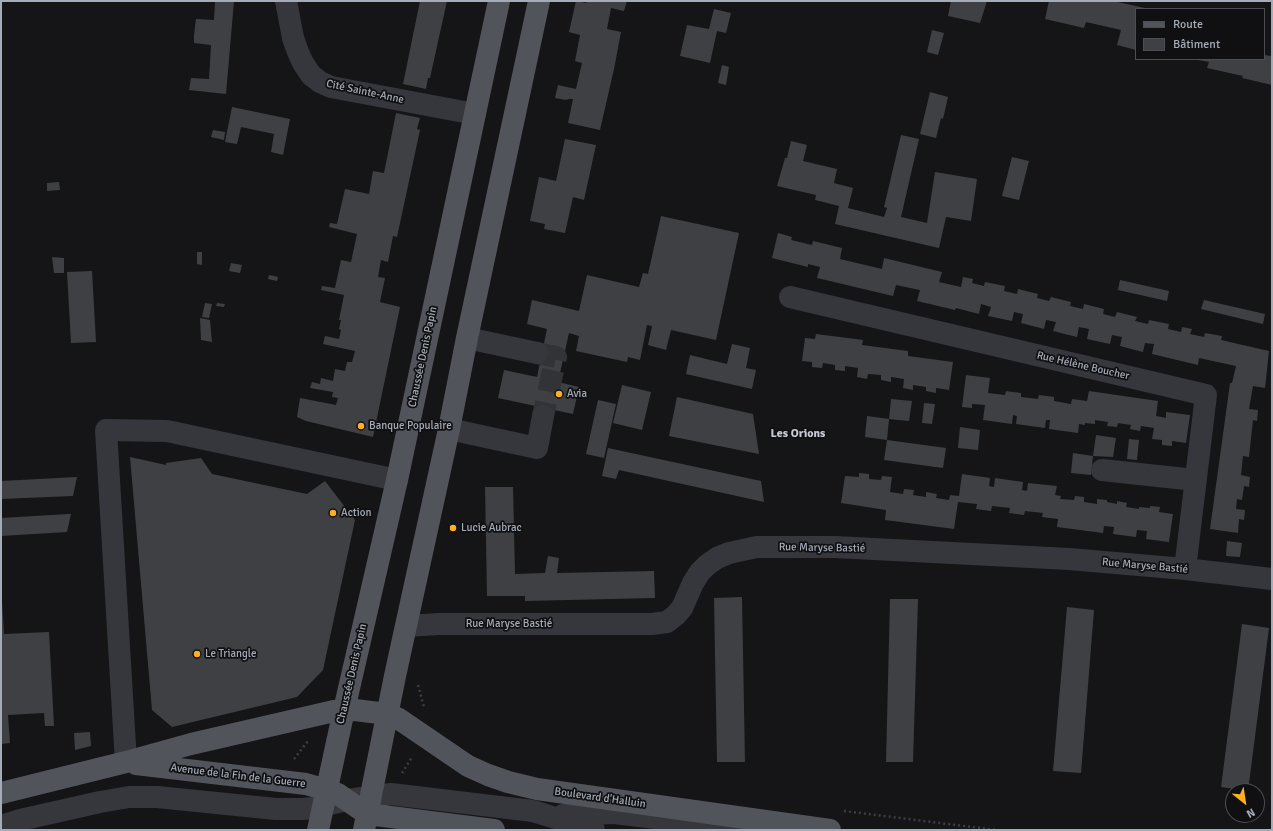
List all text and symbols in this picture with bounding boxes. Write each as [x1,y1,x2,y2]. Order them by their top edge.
legend [1135,8,1265,60]
text: Route [1173,17,1203,32]
text: Bâtiment [1173,37,1220,52]
street label: Cité Sainte-Anne [325,77,405,107]
street label: Chaussée Denis Papin [406,305,440,409]
street label: Rue Hélène Boucher [1035,349,1131,383]
place label: Avia [567,387,587,401]
marker: Avia [554,389,564,399]
place label: Banque Populaire [369,419,452,433]
marker: Banque Populaire [356,421,366,431]
district label: Les Orions [771,427,825,441]
place label: Action [341,506,371,520]
marker: Action [328,508,338,518]
place label: Lucie Aubrac [461,521,522,535]
marker: Lucie Aubrac [448,523,458,533]
street label: Rue Maryse Bastié [779,541,865,555]
street label: Rue Maryse Bastié [1101,556,1189,576]
street label: Rue Maryse Bastié [466,617,552,631]
street label: Chaussée Denis Papin [334,623,370,725]
place label: Le Triangle [205,647,256,661]
marker: Le Triangle [192,649,202,659]
street label: Avenue de la Fin de la Guerre [170,761,306,791]
north arrow [1225,783,1265,823]
street label: Boulevard d'Halluin [554,785,646,811]
text: N [1244,805,1257,821]

